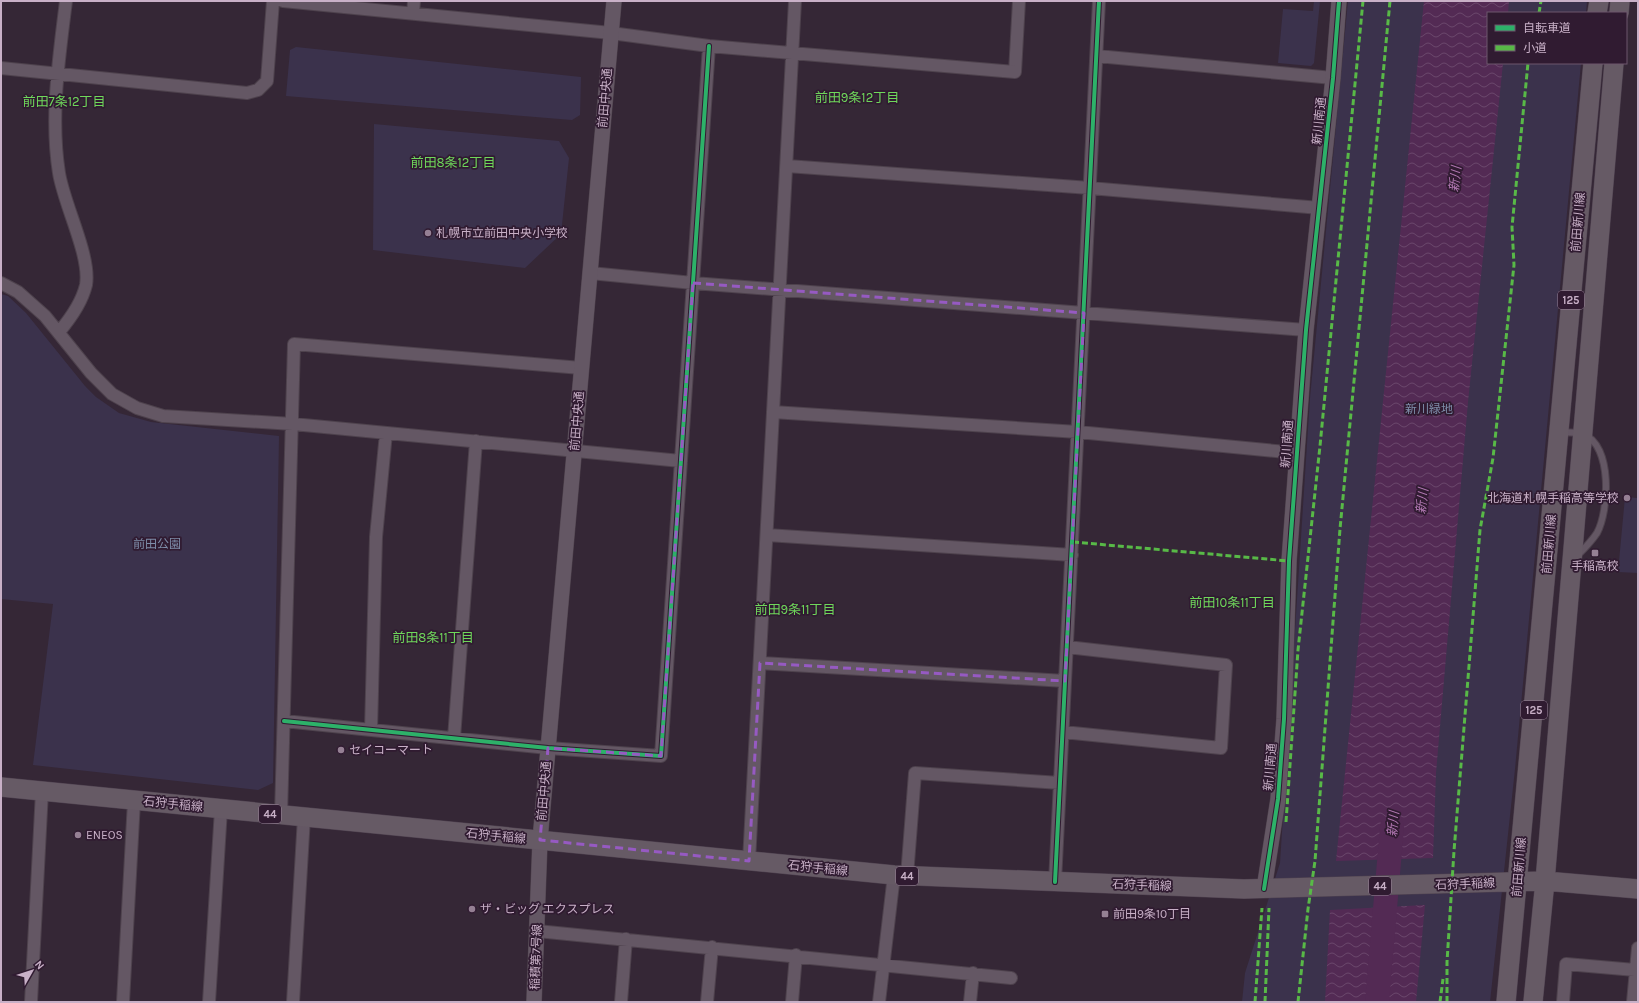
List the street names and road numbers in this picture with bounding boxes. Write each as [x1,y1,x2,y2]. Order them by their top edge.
street label: 前田中央通 [595,67,615,129]
street label: 新川南通 [1310,96,1328,146]
street label: 前田新川線 [1568,191,1588,253]
road number: 125 [1558,291,1584,309]
street label: 前田中央通 [567,390,587,452]
street label: 新川南通 [1278,420,1296,468]
street label: 前田新川線 [1539,513,1559,575]
road number: 125 [1521,701,1547,719]
street label: 新川南通 [1261,742,1279,792]
street label: 前田中央通 [534,760,554,822]
street label: 石狩手稲線 [142,794,204,814]
road number: 44 [259,805,281,823]
street label: 石狩手稲線 [465,826,527,846]
street label: 前田新川線 [1509,836,1529,898]
street label: 石狩手稲線 [787,858,849,878]
road number: 44 [896,867,918,885]
street label: 石狩手稲線 [1435,876,1495,892]
street label: 石狩手稲線 [1112,877,1172,893]
road number: 44 [1369,877,1391,895]
street label: 稲積第7号線 [528,924,544,990]

